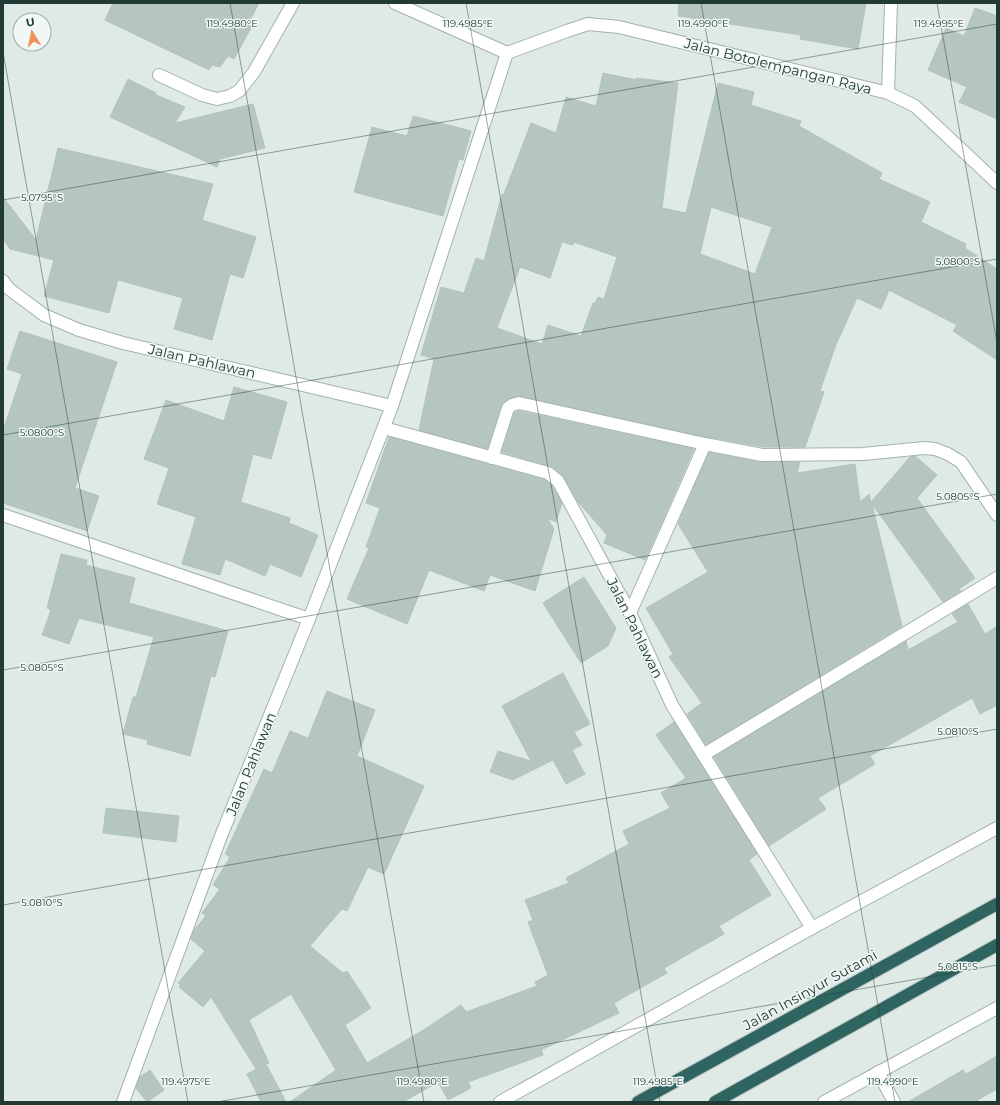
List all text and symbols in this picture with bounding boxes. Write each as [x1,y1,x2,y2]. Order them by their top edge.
north arrow [12,12,52,52]
text: U [25,15,36,30]
text: 119.4980°E [206,17,258,30]
text: 119.4985°E [443,17,494,30]
text: 119.4990°E [677,17,729,30]
text: 119.4995°E [914,17,964,30]
street label: Jalan Botolempangan Raya [681,34,874,98]
text: 5.0795°S [21,191,63,204]
text: 5.0800°S [936,255,980,268]
street label: Jalan Pahlawan [146,340,257,382]
text: 5.0800°S [20,426,64,439]
text: 5.0805°S [936,490,980,503]
street label: Jalan Pahlawan [602,574,667,681]
text: 5.0805°S [20,661,64,674]
street label: Jalan Pahlawan [222,710,280,819]
text: 5.0810°S [937,725,979,738]
text: 5.0810°S [21,896,63,909]
street label: Jalan Insinyur Sutami [739,946,880,1035]
text: 5.0815°S [938,960,978,973]
text: 119.4975°E [161,1075,211,1088]
text: 119.4980°E [396,1075,448,1088]
text: 119.4985°E [633,1075,684,1088]
text: 119.4990°E [867,1075,919,1088]

